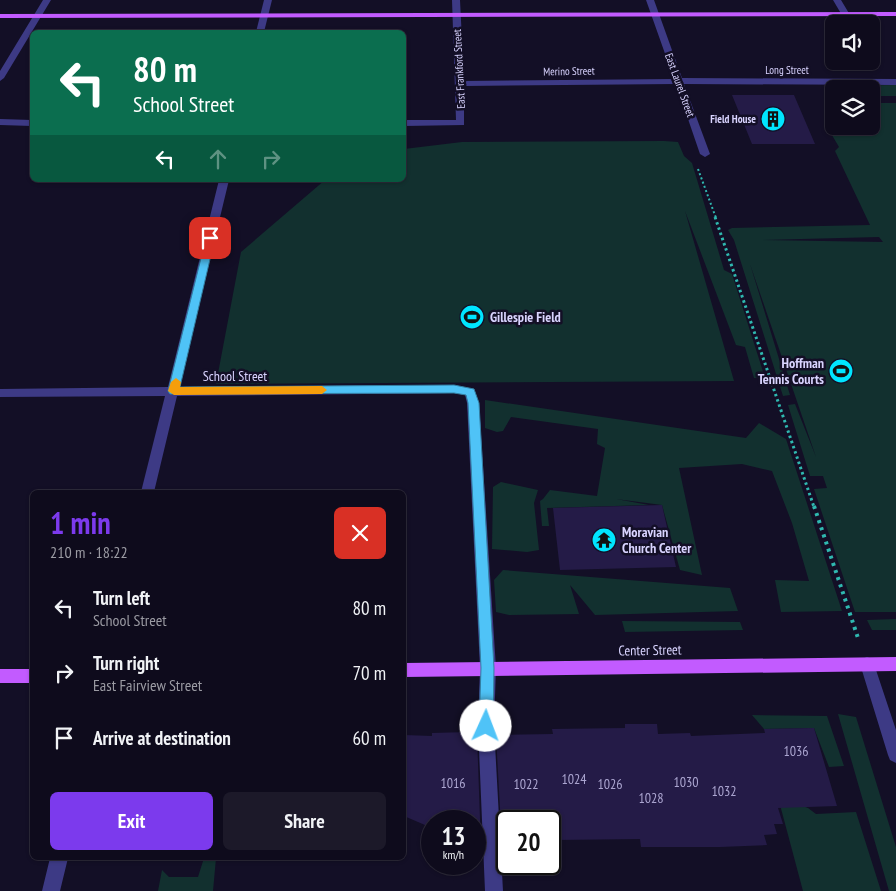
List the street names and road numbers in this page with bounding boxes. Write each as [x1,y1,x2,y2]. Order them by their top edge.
street label: East Frankford Street [450,29,468,109]
street label: East Laurel Street [662,51,698,119]
street label: Long Street [765,63,809,77]
street label: Merino Street [543,64,595,78]
street label: School Street [203,367,267,385]
street label: Center Street [618,640,682,660]

